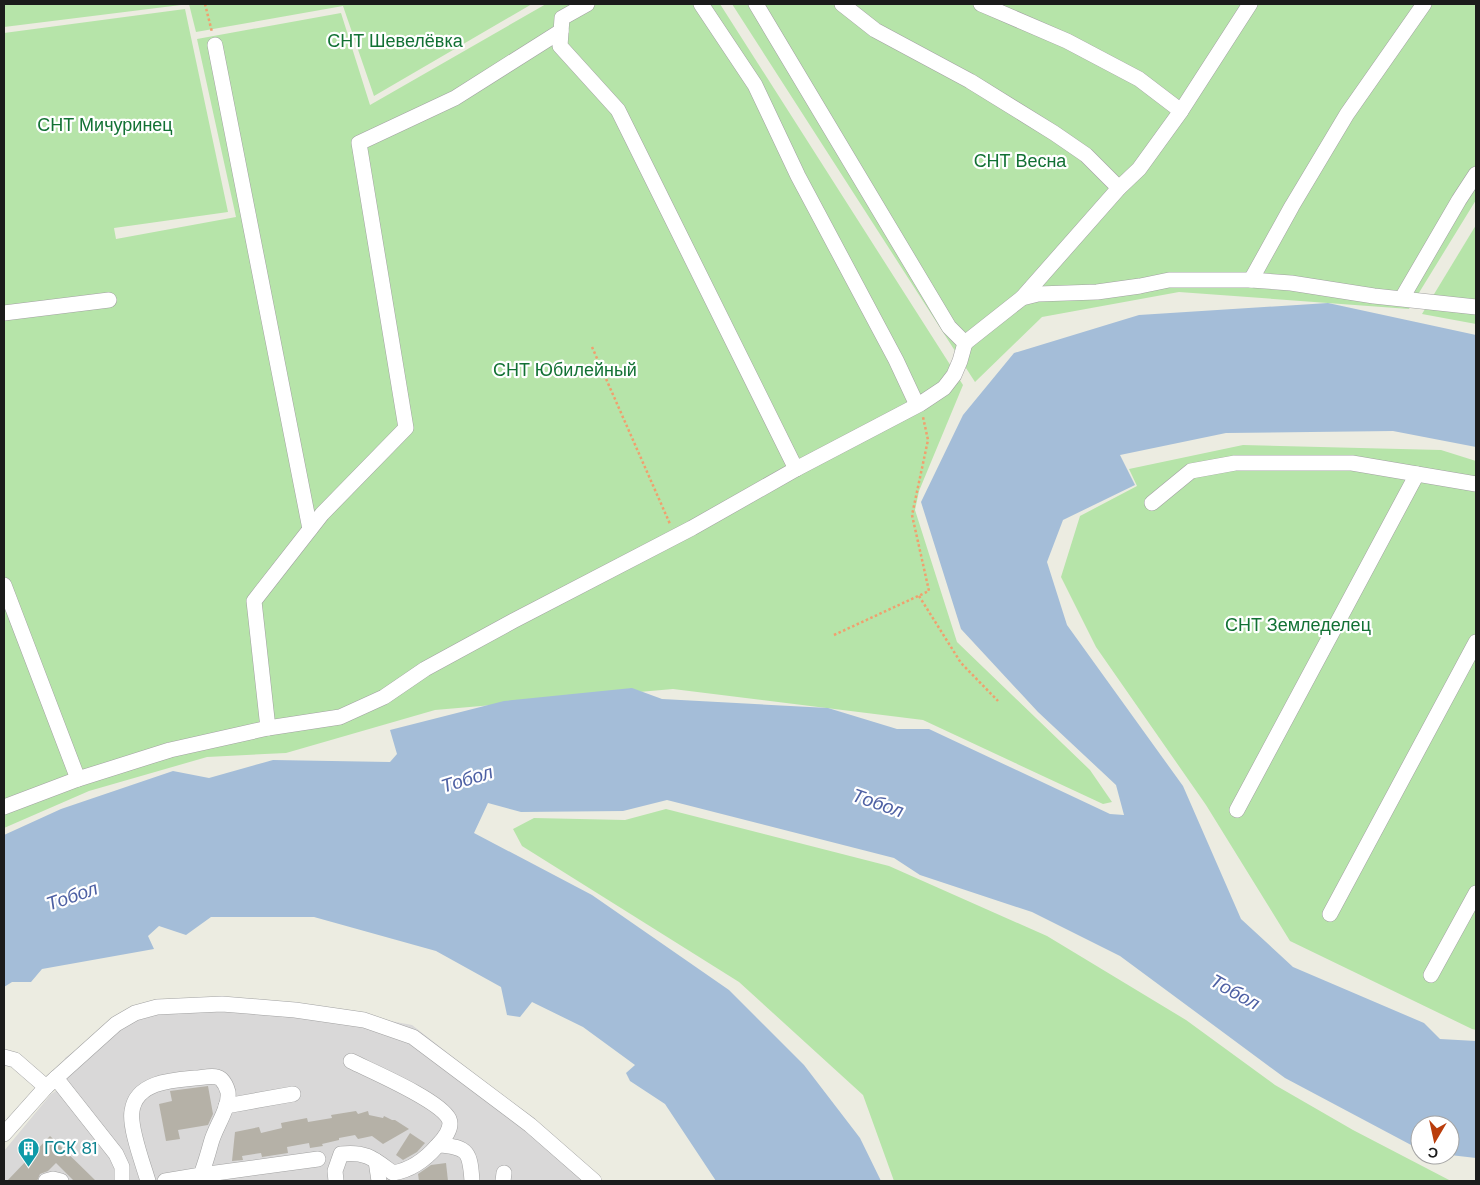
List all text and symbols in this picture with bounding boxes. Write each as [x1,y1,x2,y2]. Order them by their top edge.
park label: СНТ Шевелёвка [327,29,464,53]
park label: СНТ Мичуринец [37,113,173,137]
park label: СНТ Весна [974,149,1067,173]
park label: СНТ Юбилейный [493,358,637,382]
park label: СНТ Земледелец [1225,613,1371,637]
water label: Тобол [438,759,496,799]
water label: Тобол [849,783,907,824]
water label: Тобол [43,875,101,916]
water label: Тобол [1206,968,1265,1016]
north arrow [1410,1115,1460,1165]
building icon: ГСК 81 [16,1136,40,1167]
place label: ГСК 81 [44,1136,97,1160]
text: С [1427,1143,1439,1163]

